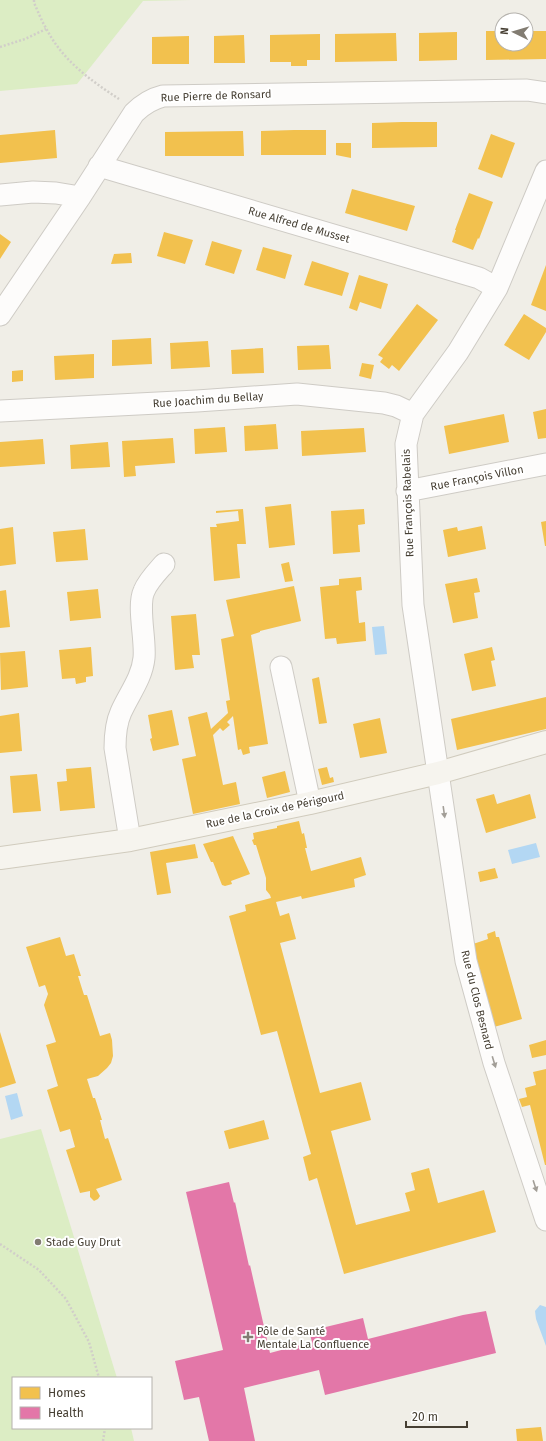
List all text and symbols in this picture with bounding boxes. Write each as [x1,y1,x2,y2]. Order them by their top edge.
north arrow [494,12,534,52]
text: N [498,27,511,35]
street label: Rue Pierre de Ronsard [160,88,272,104]
street label: Rue Alfred de Musset [247,204,351,246]
street label: Rue Joachim du Bellay [152,390,264,410]
street label: Rue François Rabelais [400,449,416,557]
street label: Rue François Villon [429,463,525,493]
street label: Rue de la Croix de Périgourd [205,789,345,831]
one-way arrow [441,806,447,818]
street label: Rue du Clos Besnard [458,949,496,1051]
one-way arrow [491,1056,497,1068]
one-way arrow [532,1180,538,1192]
place label: Stade Guy Drut [46,1236,121,1249]
marker: Stade Guy Drut [33,1237,43,1247]
place label: Pôle de Santé Mentale La Confluence [257,1325,369,1351]
marker: Pôle de Santé Mentale La Confluence [242,1331,254,1343]
legend [12,1377,152,1429]
text: Homes [48,1386,86,1400]
scale bar [406,1403,467,1429]
text: Health [48,1406,84,1420]
text: 20 m [412,1410,438,1424]

